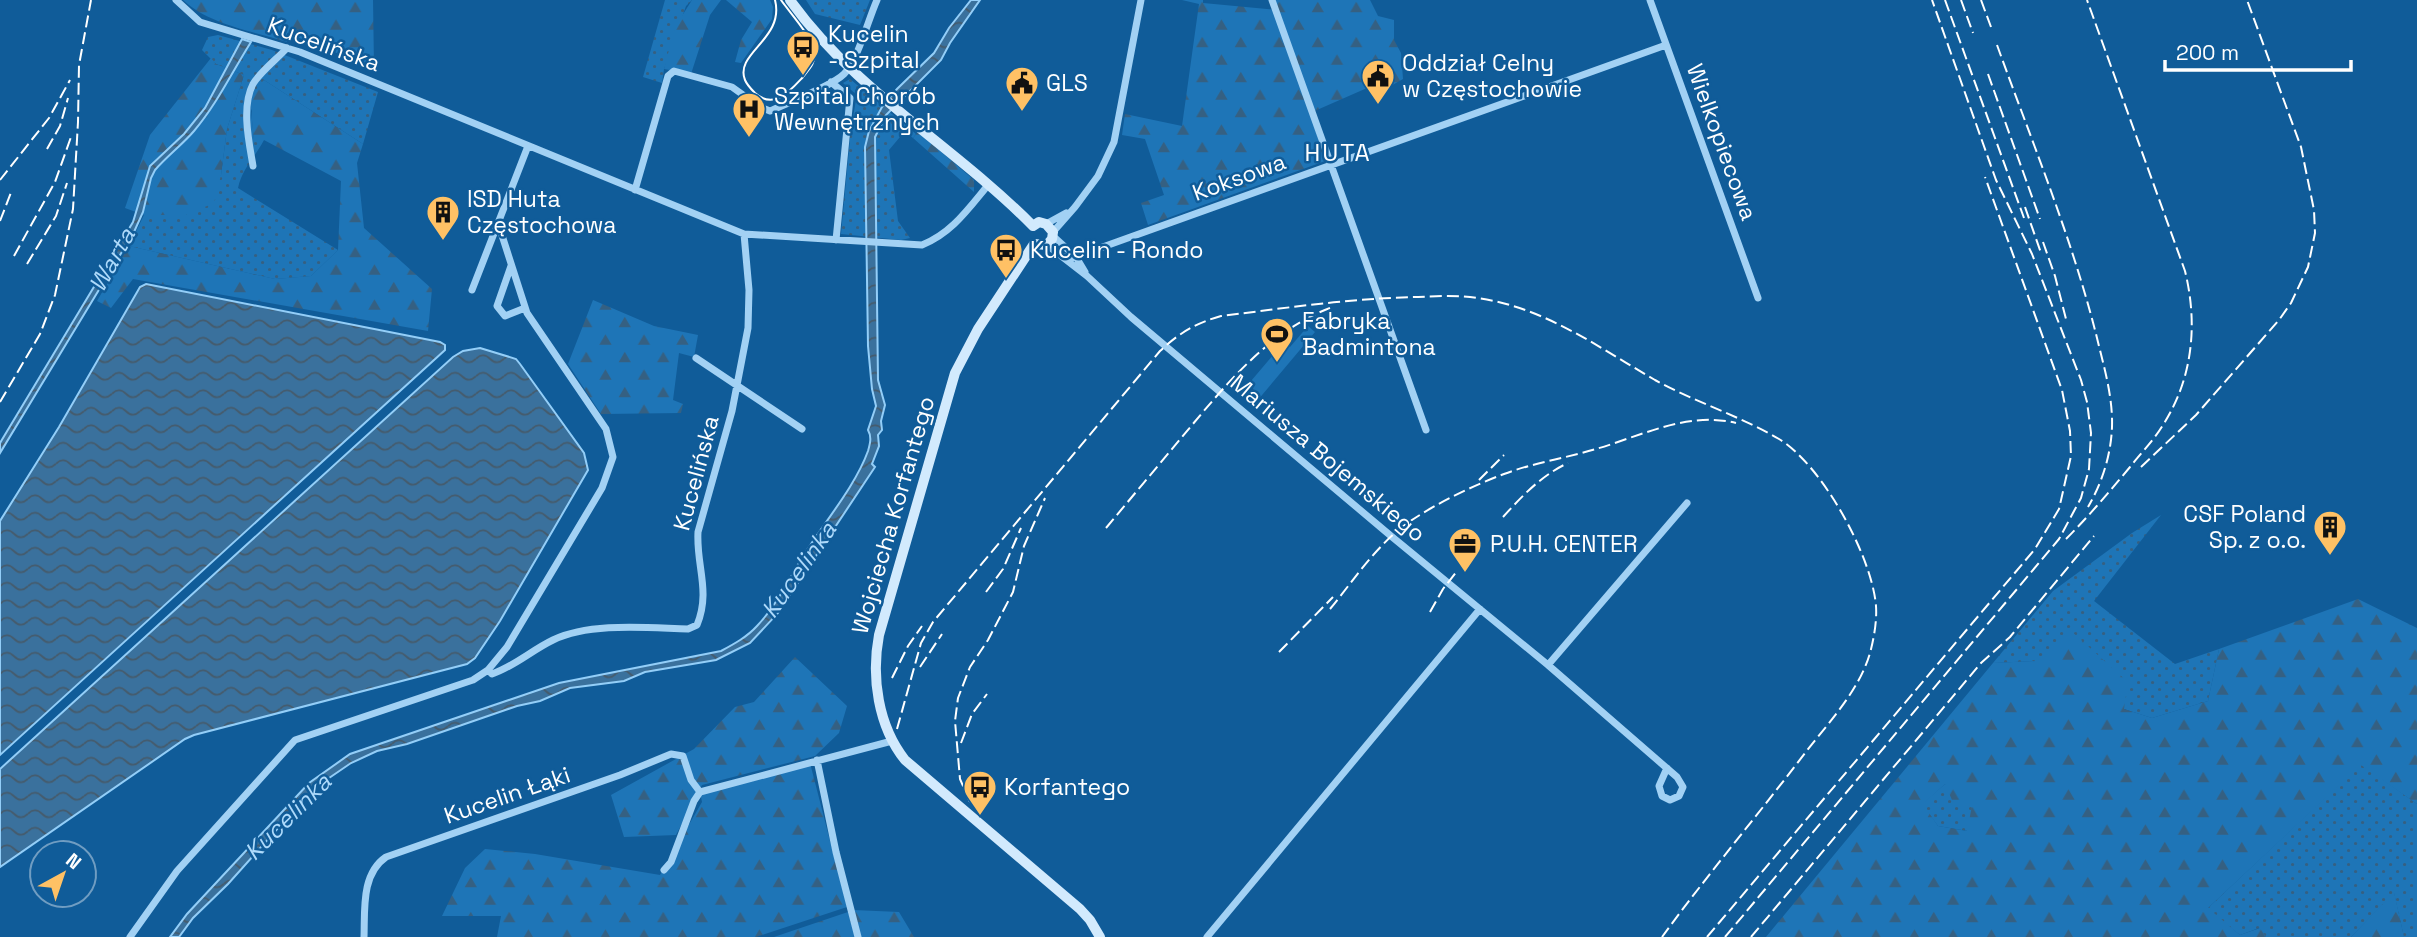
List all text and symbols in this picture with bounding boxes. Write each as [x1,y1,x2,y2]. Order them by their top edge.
street label: Kucelińska [263,10,385,78]
place label: Kucelin - Szpital [828,19,920,75]
bus stop icon: Kucelin - Szpital [784,28,822,77]
scale bar [2165,28,2350,72]
text: 200 m [2176,39,2239,66]
place label: Oddział Celny w Częstochowie [1402,48,1582,104]
public building icon: Oddział Celny w Częstochowie [1359,57,1397,106]
street label: Wielkopiecowa [1680,60,1764,224]
public building icon: GLS [1003,64,1041,113]
place label: GLS [1046,68,1088,98]
place label: Szpital Chorób Wewnętrznych [774,81,940,137]
hospital icon: Szpital Chorób Wewnętrznych [730,90,768,139]
district label: HUTA [1304,137,1372,168]
street label: Koksowa [1188,146,1290,208]
place label: ISD Huta Częstochowa [467,184,616,240]
building icon: ISD Huta Częstochowa [424,193,462,242]
water label: Warta [81,222,142,297]
bus stop icon: Kucelin - Rondo [987,231,1025,280]
place label: Kucelin - Rondo [1030,235,1203,265]
place label: Fabryka Badmintona [1302,306,1436,362]
sports icon: Fabryka Badmintona [1258,315,1296,364]
street label: Mariusza Bojemskiego [1224,367,1432,549]
street label: Wojciecha Korfantego [845,393,941,637]
street label: Kucelińska [666,412,726,534]
place label: CSF Poland Sp. z o.o. [2183,499,2306,555]
building icon: CSF Poland Sp. z o.o. [2311,508,2349,557]
water label: Kucelinka [754,515,843,624]
office icon: P.U.H. CENTER [1446,525,1484,574]
place label: P.U.H. CENTER [1490,529,1638,559]
street label: Kucelin Łąki [440,759,574,831]
water label: Kucelinka [238,766,338,867]
bus stop icon: Korfantego [961,768,999,817]
place label: Korfantego [1004,772,1130,802]
north arrow [28,839,98,909]
text: N [61,848,87,875]

